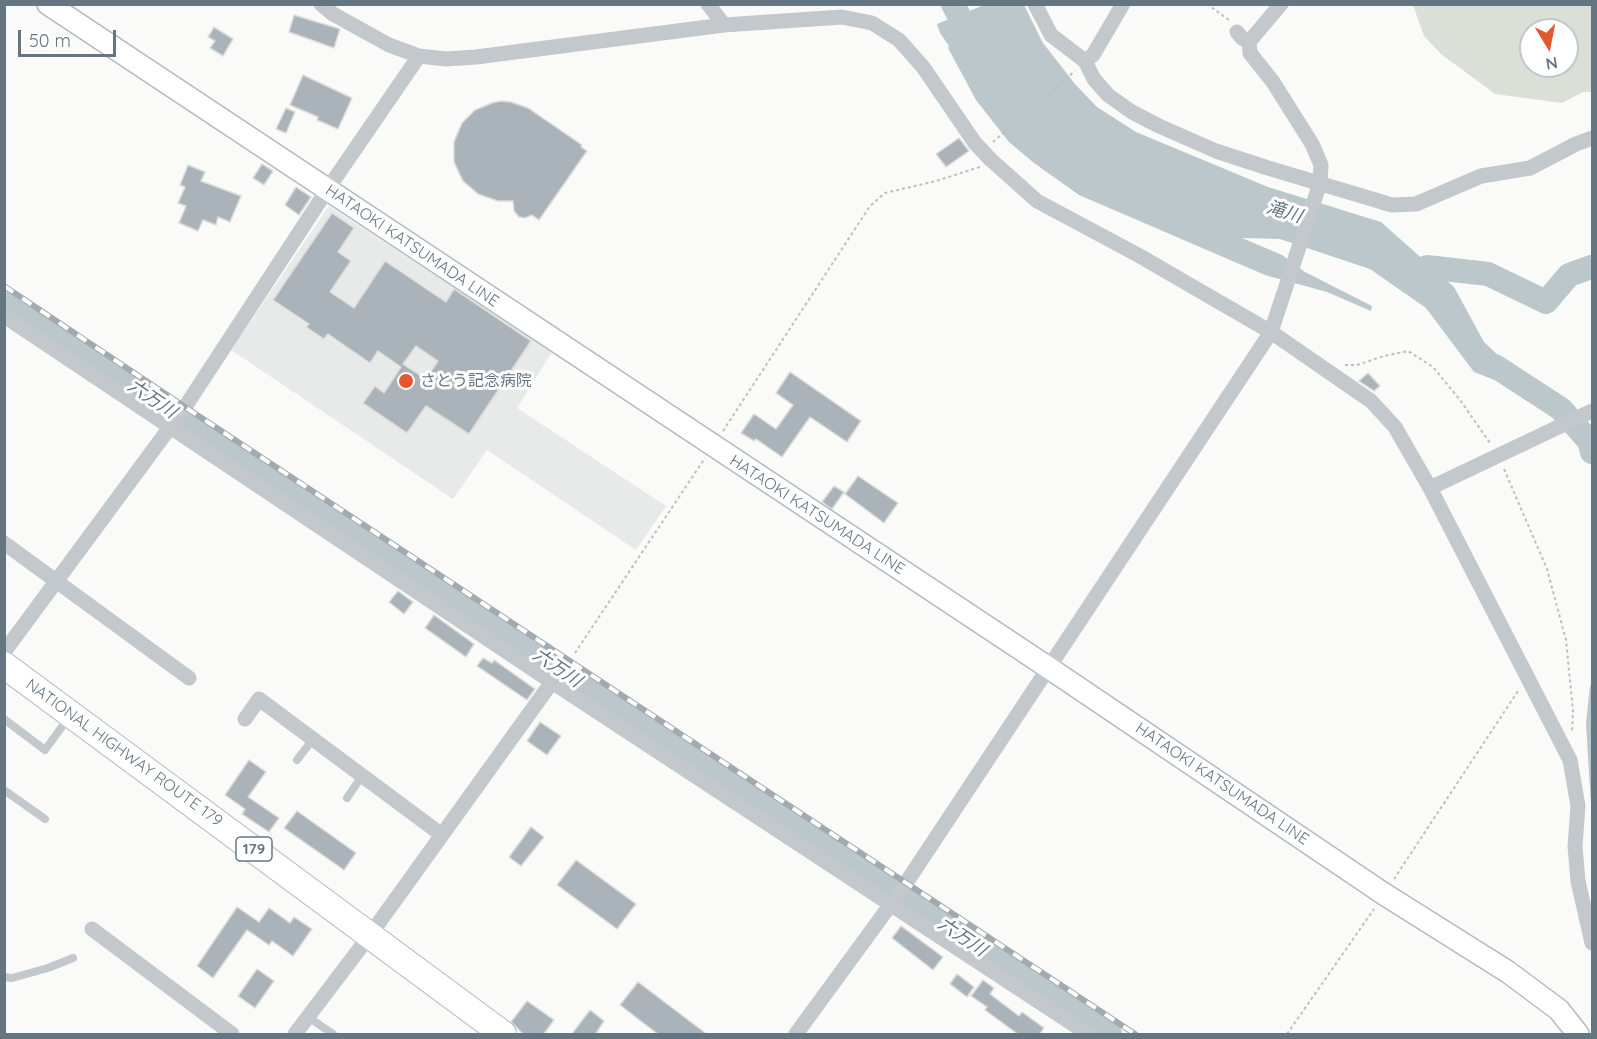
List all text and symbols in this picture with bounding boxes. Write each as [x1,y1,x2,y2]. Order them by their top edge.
scale bar [21,18,118,56]
north arrow [1519,18,1579,78]
text: 50 m [29,29,71,52]
text: N [1544,53,1559,75]
street label: HATAOKI KATSUMADA LINE [322,181,502,311]
water label: 滝川 [1264,196,1304,228]
place label: さとう記念病院 [420,371,532,391]
marker: さとう記念病院 [397,372,415,390]
water label: 六万川 [124,375,180,423]
street label: HATAOKI KATSUMADA LINE [726,451,908,579]
water label: 六万川 [529,644,585,692]
street label: NATIONAL HIGHWAY ROUTE 179 [22,675,226,831]
street label: HATAOKI KATSUMADA LINE [1132,719,1312,849]
road number: 179 [236,837,272,861]
water label: 六万川 [934,913,990,961]

